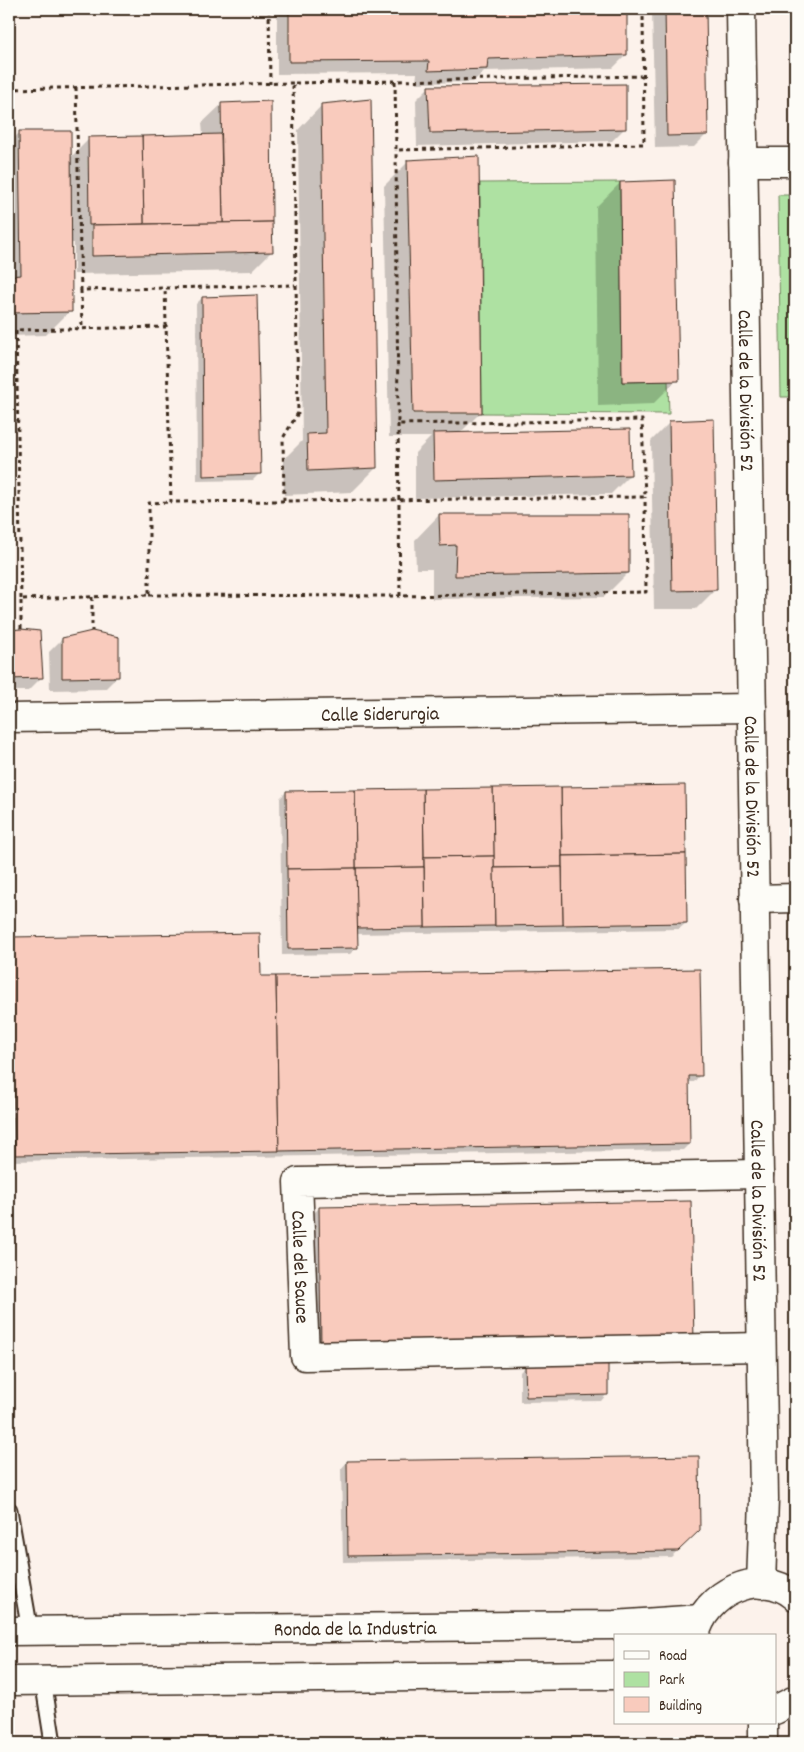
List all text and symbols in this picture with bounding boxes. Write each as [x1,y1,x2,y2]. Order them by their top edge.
street label: Calle de la División 52 [729,309,759,473]
street label: Calle Siderurgia [321,701,440,731]
street label: Calle de la División 52 [735,715,765,878]
street label: Calle de la División 52 [741,1119,772,1282]
street label: Calle del Sauce [282,1210,315,1324]
street label: Ronda de la Industria [274,1616,437,1645]
legend [614,1634,776,1724]
text: Road [659,1646,687,1668]
text: Park [659,1670,685,1692]
text: Building [659,1696,702,1718]

